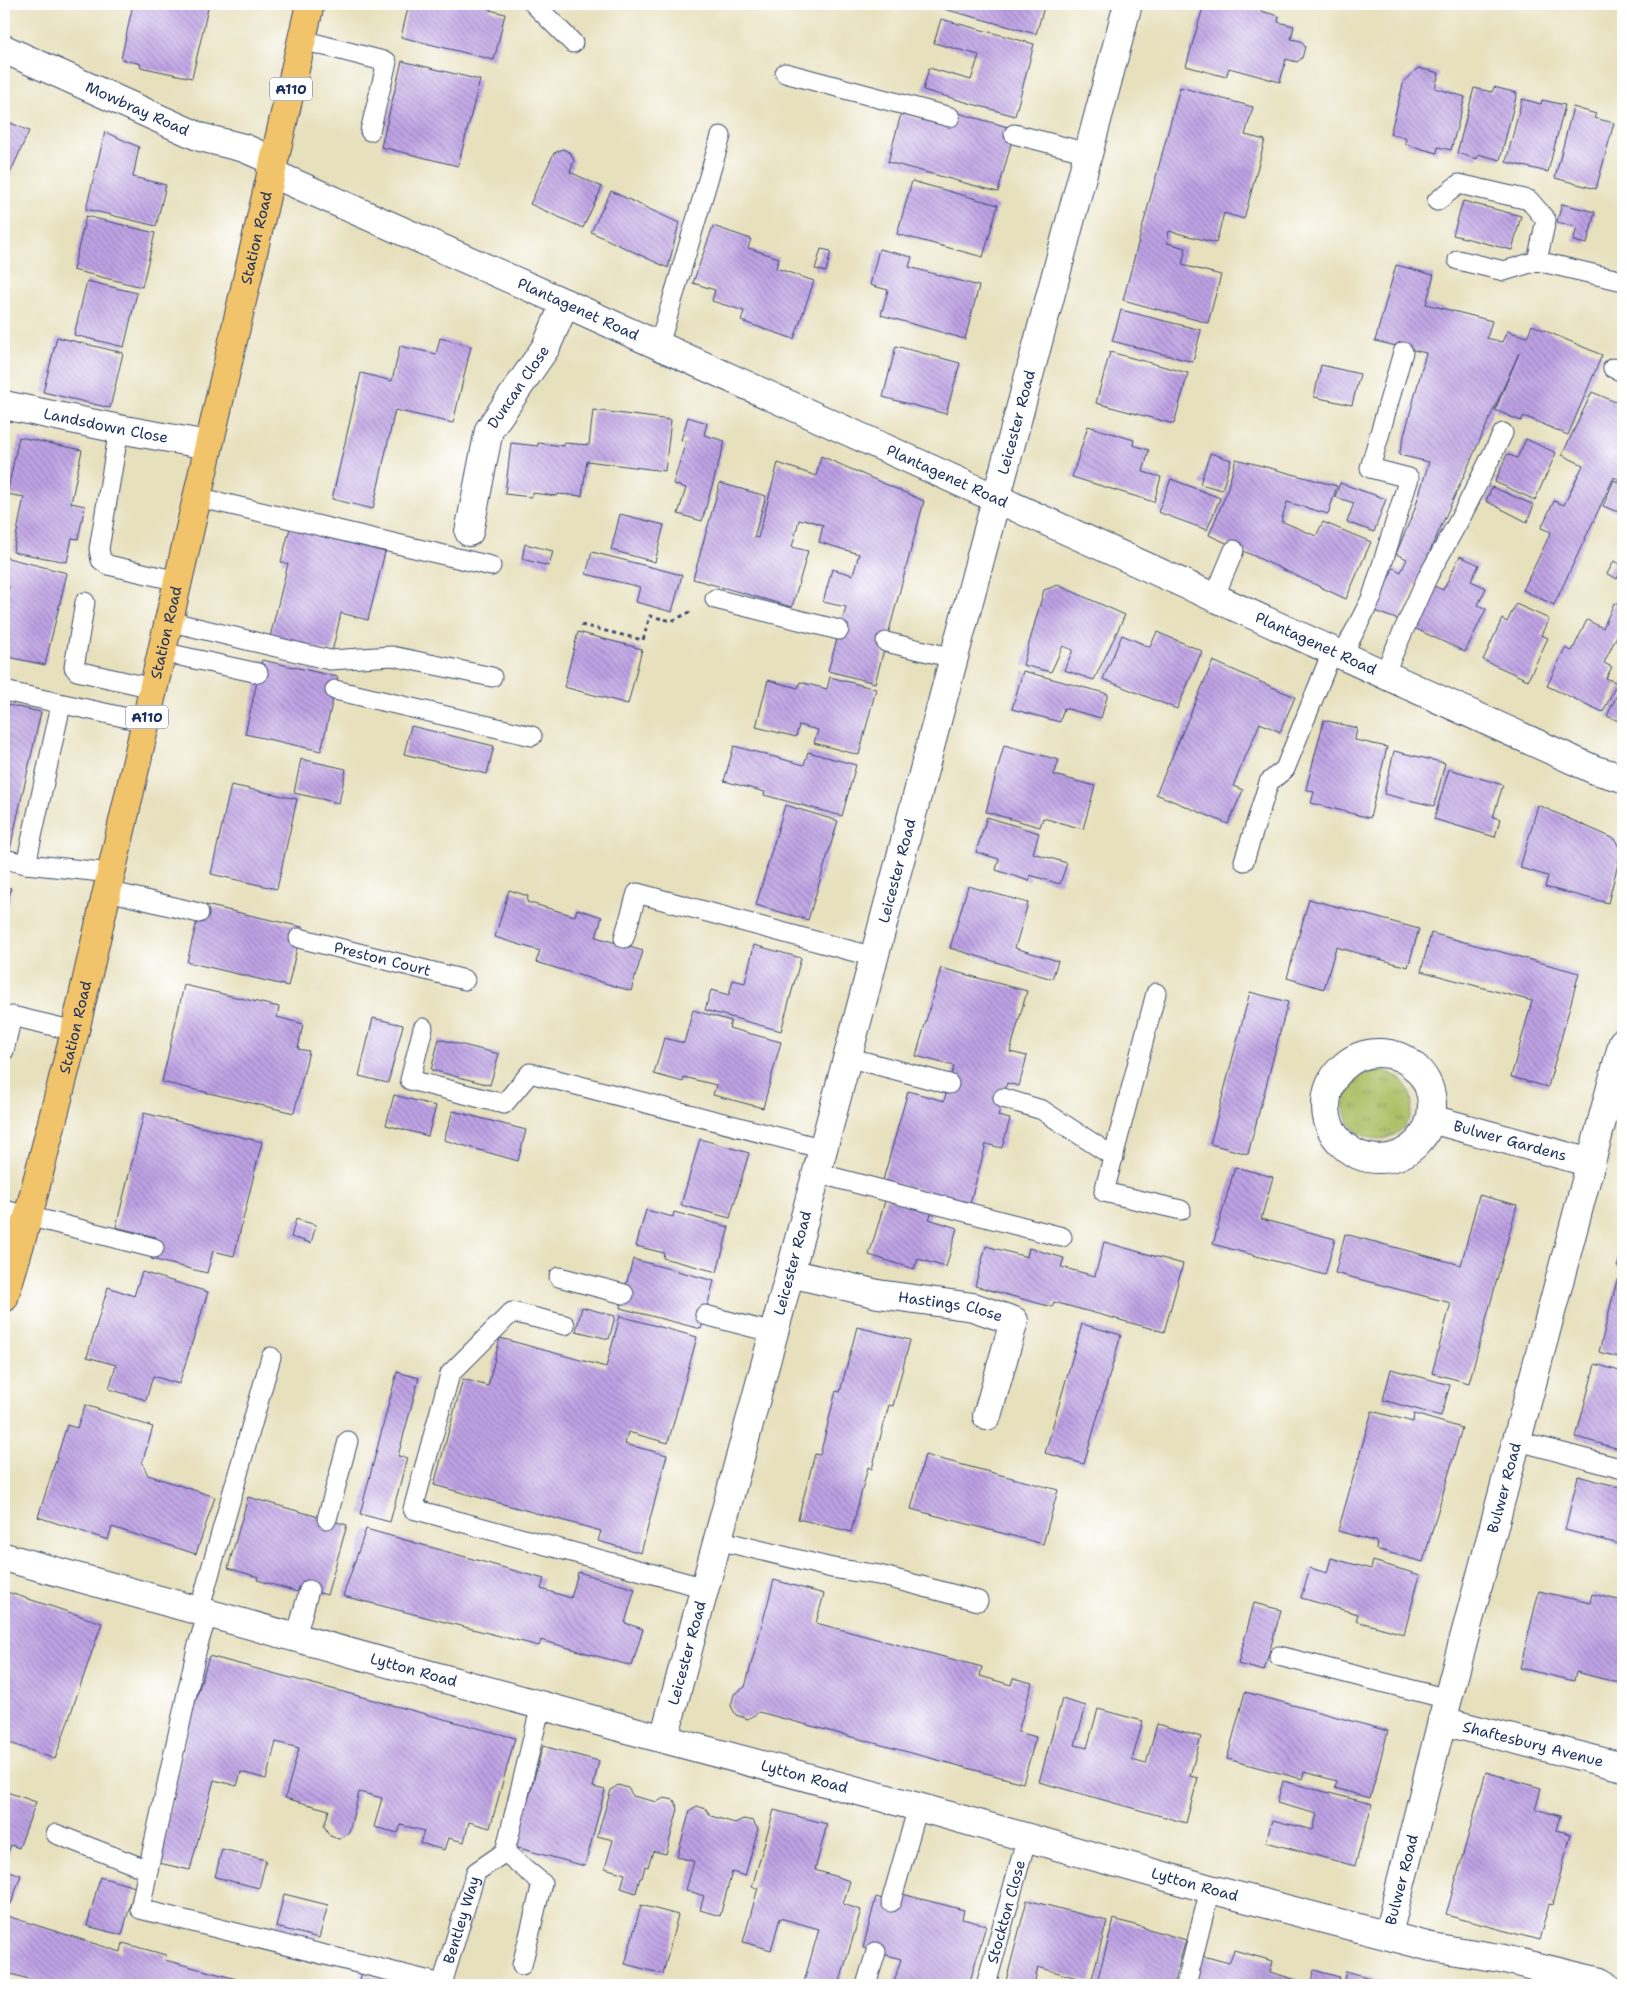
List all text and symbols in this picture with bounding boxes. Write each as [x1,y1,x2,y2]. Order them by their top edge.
street label: Mowbray Road [82,77,193,141]
road number: A110 [270,78,312,100]
street label: Station Road [236,189,277,286]
street label: Plantagenet Road [514,273,643,345]
street label: Duncan Close [483,342,554,433]
street label: Leicester Road [993,368,1040,477]
street label: Landsdown Close [42,404,170,448]
street label: Plantagenet Road [883,440,1011,513]
street label: Station Road [146,584,187,681]
street label: Plantagenet Road [1252,607,1380,680]
road number: A110 [126,706,168,729]
street label: Leicester Road [874,816,921,925]
street label: Preston Court [332,937,433,981]
street label: Station Road [55,978,96,1076]
street label: Bulwer Gardens [1451,1116,1569,1166]
street label: Leicester Road [769,1208,816,1317]
street label: Hastings Close [897,1287,1005,1326]
street label: Bulwer Road [1483,1440,1526,1535]
street label: Leicester Road [663,1598,711,1707]
street label: Lytton Road [368,1649,460,1692]
street label: Shaftesbury Avenue [1461,1717,1606,1772]
street label: Lytton Road [759,1755,851,1798]
street label: Bulwer Road [1381,1832,1423,1927]
street label: Stockton Close [982,1858,1030,1966]
street label: Lytton Road [1149,1863,1241,1906]
street label: Bentley Way [439,1874,484,1966]

